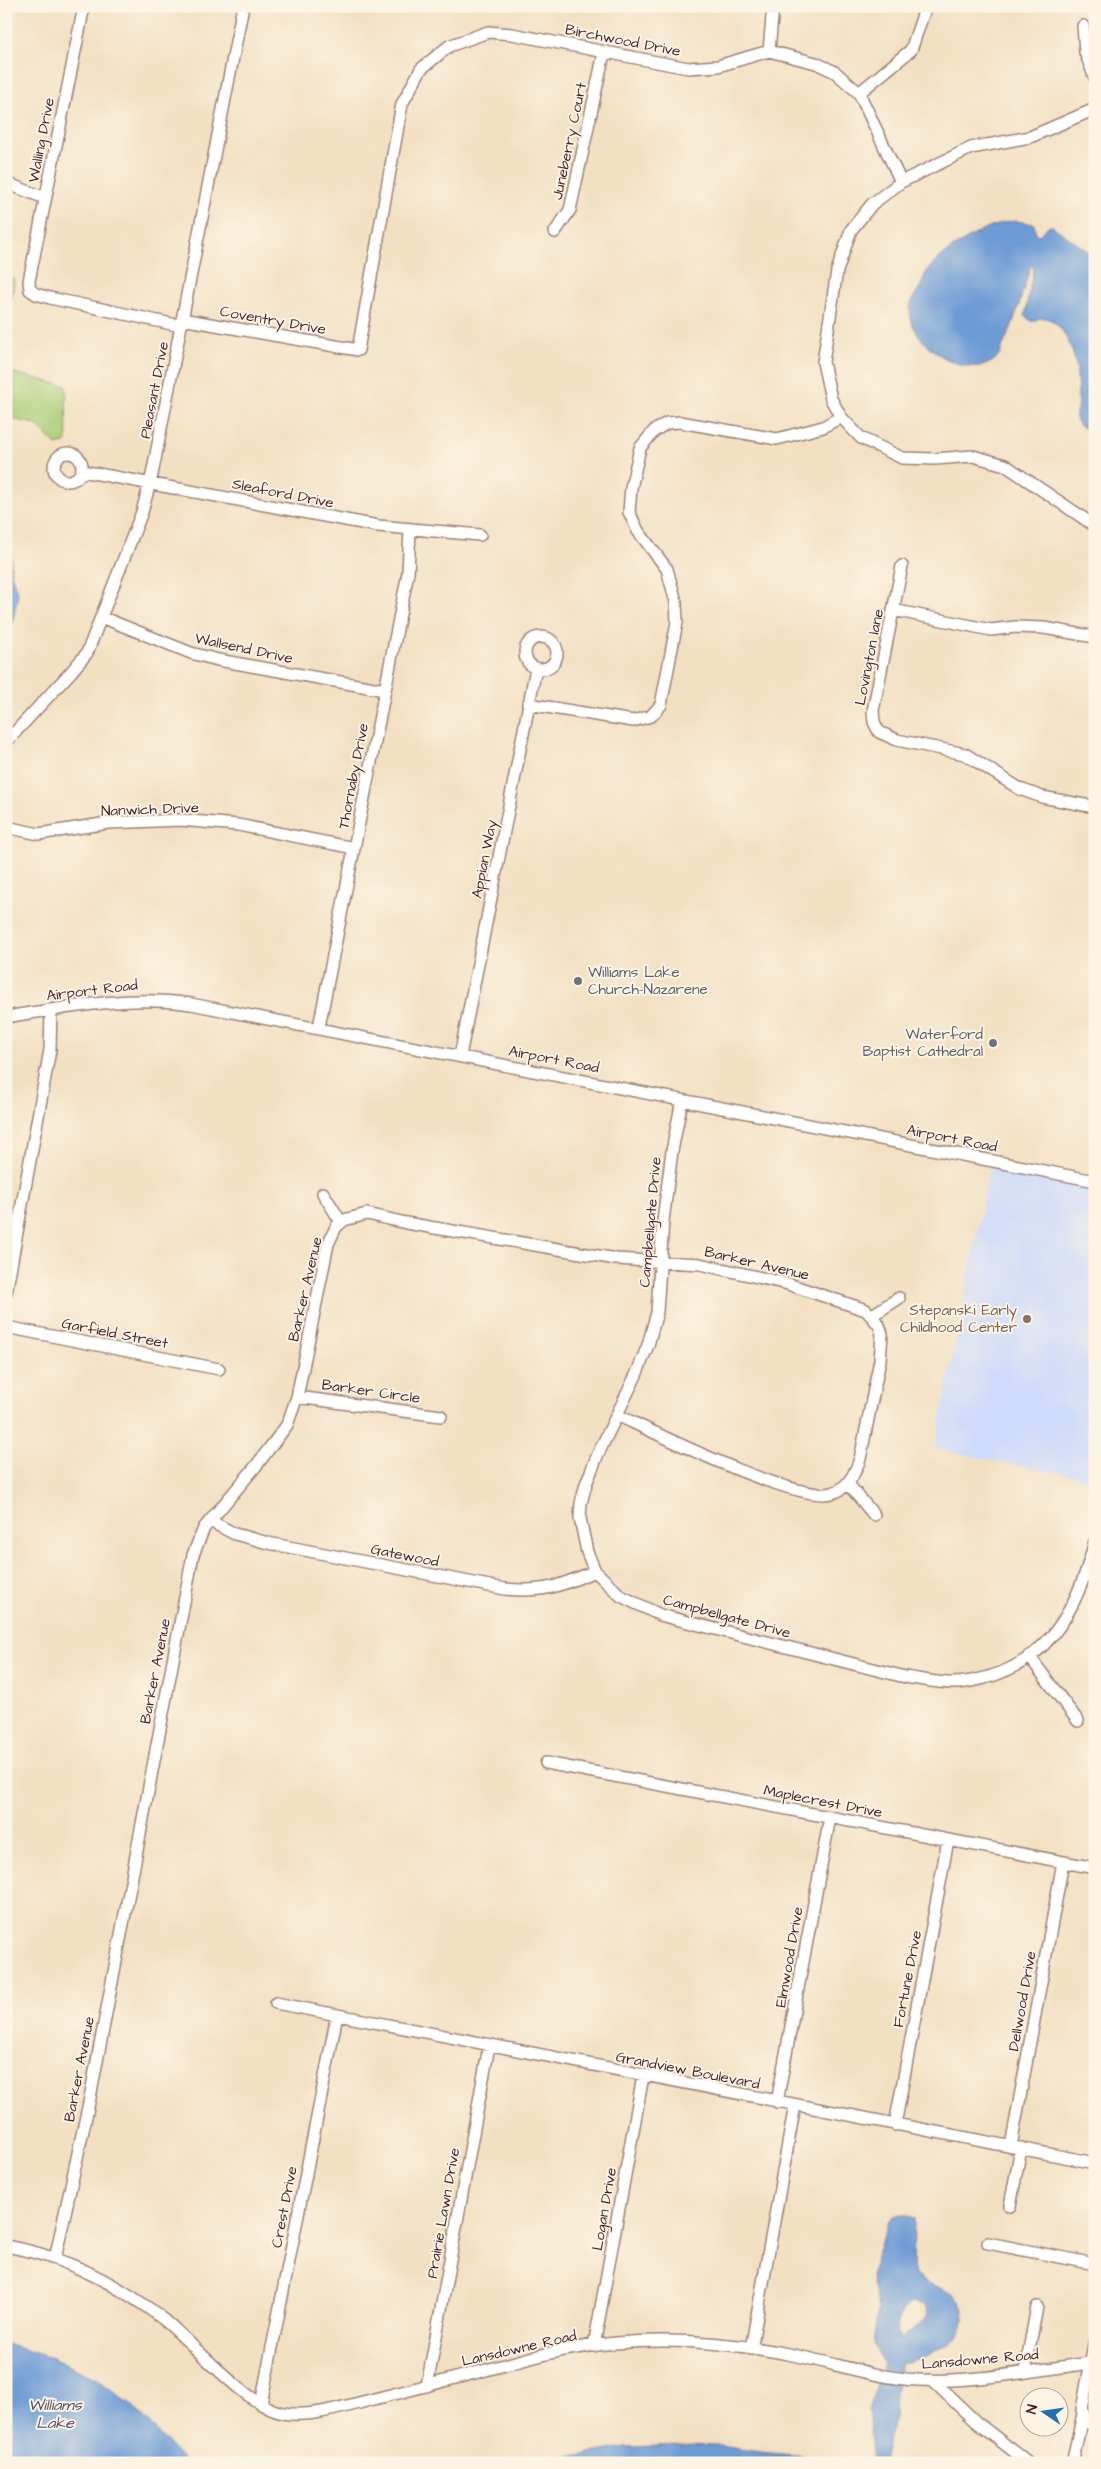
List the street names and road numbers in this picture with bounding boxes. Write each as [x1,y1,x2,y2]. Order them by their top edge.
street label: Birchwood Drive [563,19,682,62]
street label: Juneberry Court [547,80,593,202]
street label: Walling Drive [23,96,61,185]
street label: Coventry Drive [218,301,328,341]
street label: Pleasant Drive [135,340,174,440]
street label: Sleaford Drive [230,473,336,514]
street label: Lovington lane [850,607,890,707]
street label: Wallsend Drive [193,628,295,669]
street label: Thornaby Drive [333,721,375,831]
street label: Nanwich Drive [101,797,199,822]
street label: Appian Way [467,818,503,900]
street label: Airport Road [45,974,139,1007]
street label: Airport Road [507,1040,601,1079]
street label: Airport Road [905,1119,999,1158]
street label: Campbellgate Drive [634,1156,668,1288]
street label: Barker Avenue [283,1235,328,1344]
street label: Barker Avenue [702,1241,811,1286]
street label: Garfield Street [60,1313,170,1354]
street label: Barker Circle [320,1374,422,1409]
street label: Gatewood [369,1539,441,1572]
street label: Campbellgate Drive [661,1589,793,1645]
street label: Barker Avenue [135,1617,176,1726]
street label: Maplecrest Drive [762,1780,884,1823]
street label: Elmwood Drive [770,1905,809,2009]
street label: Fortune Drive [888,1929,927,2029]
street label: Dellwood Drive [1003,1949,1042,2053]
street label: Barker Avenue [59,2015,100,2124]
street label: Grandview Boulevard [614,2046,762,2095]
street label: Prairie Lawn Drive [422,2146,465,2280]
street label: Crest Drive [266,2164,303,2250]
street label: Logan Drive [587,2166,623,2252]
street label: Lansdowne Road [460,2325,579,2372]
street label: Lansdowne Road [921,2344,1040,2375]

